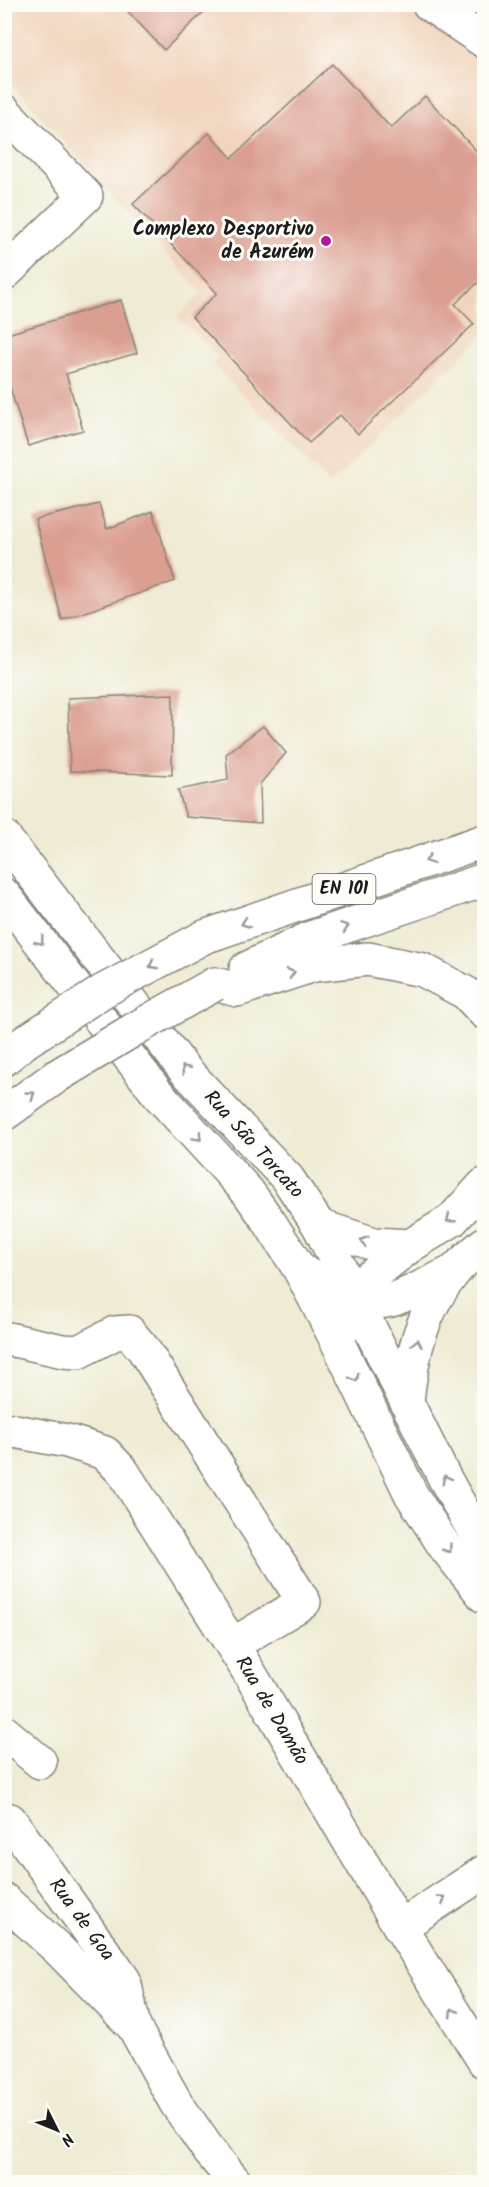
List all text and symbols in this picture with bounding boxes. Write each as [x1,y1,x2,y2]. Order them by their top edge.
place label: Complexo Desportivo de Azurém [133,214,314,269]
marker: Complexo Desportivo de Azurém [319,234,333,248]
one-way arrow [424,853,435,865]
road number: EN 101 [312,874,376,904]
one-way arrow [240,916,250,929]
one-way arrow [339,921,350,934]
one-way arrow [33,934,44,945]
one-way arrow [148,957,159,969]
one-way arrow [285,968,296,980]
one-way arrow [181,1065,192,1076]
street label: Rua São Torcato [195,1083,311,1207]
one-way arrow [24,1091,35,1102]
one-way arrow [191,1130,202,1141]
one-way arrow [446,1212,457,1223]
one-way arrow [359,1236,370,1248]
one-way arrow [410,1338,423,1348]
one-way arrow [348,1372,360,1383]
one-way arrow [441,1475,453,1486]
one-way arrow [440,1543,451,1554]
street label: Rua de Damão [226,1650,316,1772]
street label: Rua de Goa [40,1872,122,1968]
one-way arrow [436,1895,446,1907]
one-way arrow [449,2008,461,2018]
north arrow [27,2100,87,2160]
text: N [54,2127,79,2151]

